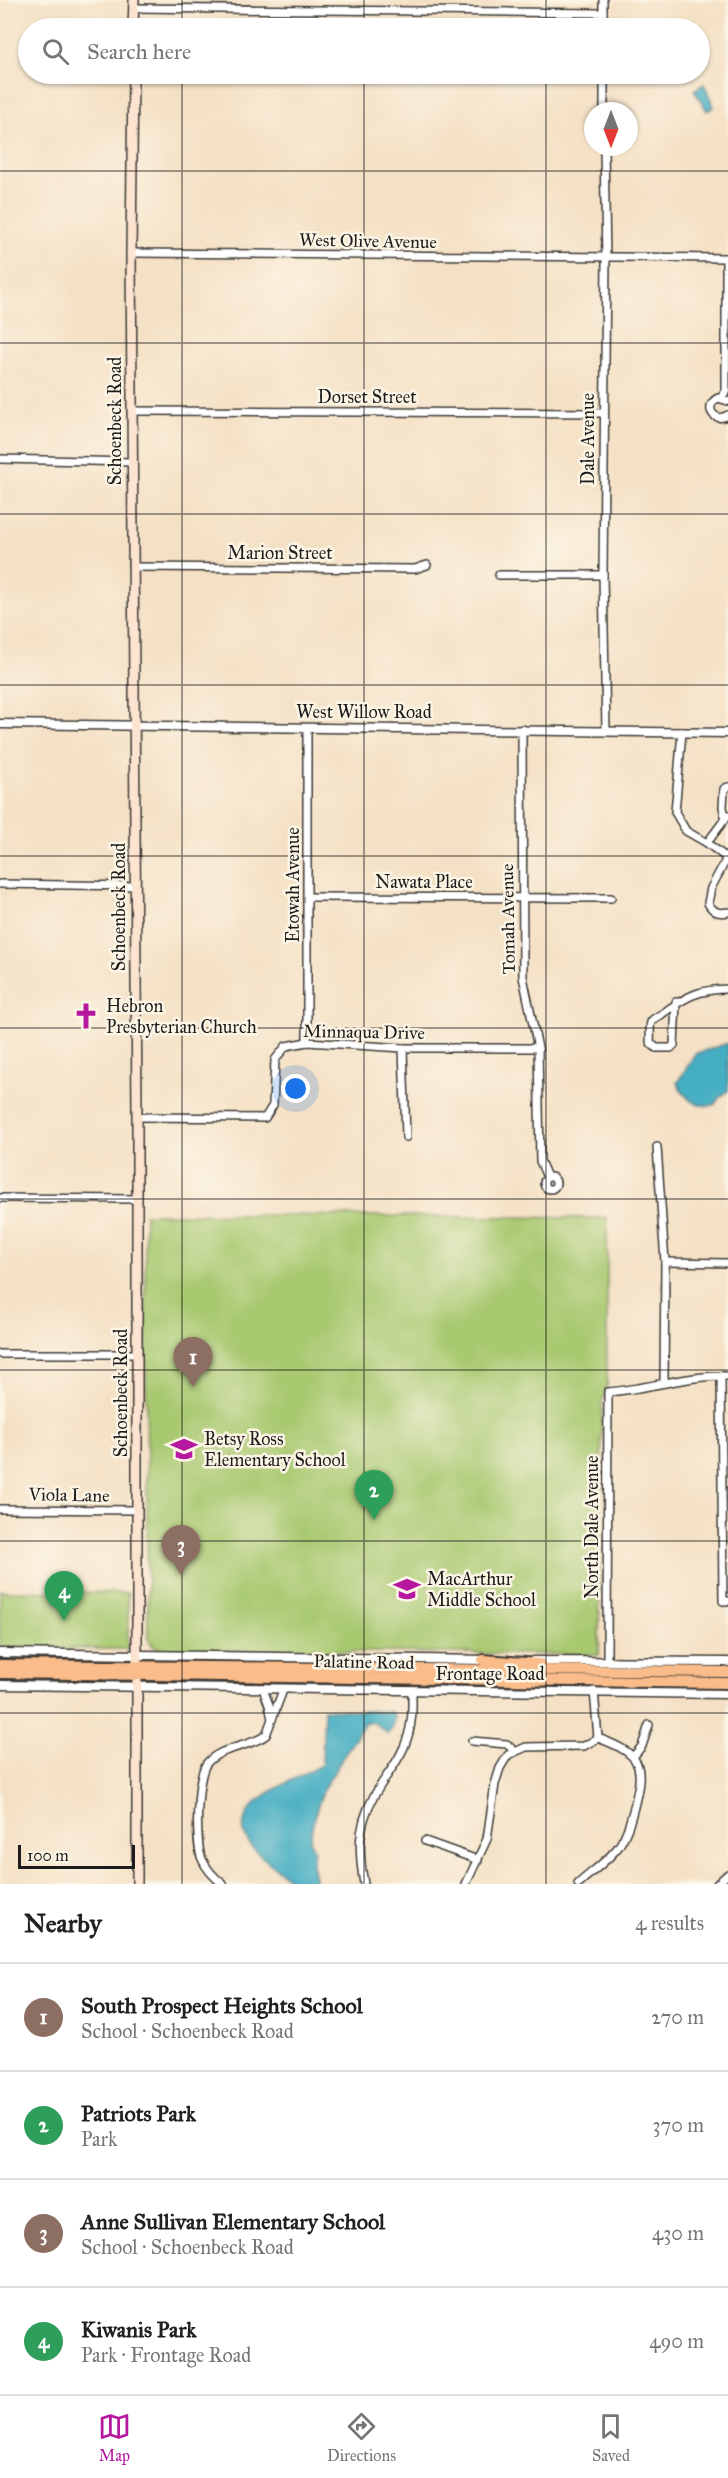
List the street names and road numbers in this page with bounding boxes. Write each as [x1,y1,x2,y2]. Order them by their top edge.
street label: West Olive Avenue [299,229,437,253]
street label: Schoenbeck Road [104,357,126,485]
street label: Dorset Street [317,386,417,408]
street label: Dale Avenue [577,393,599,485]
street label: Marion Street [227,542,333,564]
street label: West Willow Road [296,701,432,723]
street label: Etowah Avenue [282,827,304,943]
street label: Schoenbeck Road [108,843,130,971]
street label: Tomah Avenue [496,863,520,975]
street label: Nawata Place [375,871,473,893]
street label: Minnaqua Drive [303,1020,425,1045]
street label: Schoenbeck Road [110,1329,132,1457]
street label: North Dale Avenue [581,1455,603,1599]
street label: Viola Lane [27,1483,110,1507]
street label: Palatine Road [313,1650,415,1674]
street label: Frontage Road [436,1663,544,1686]

